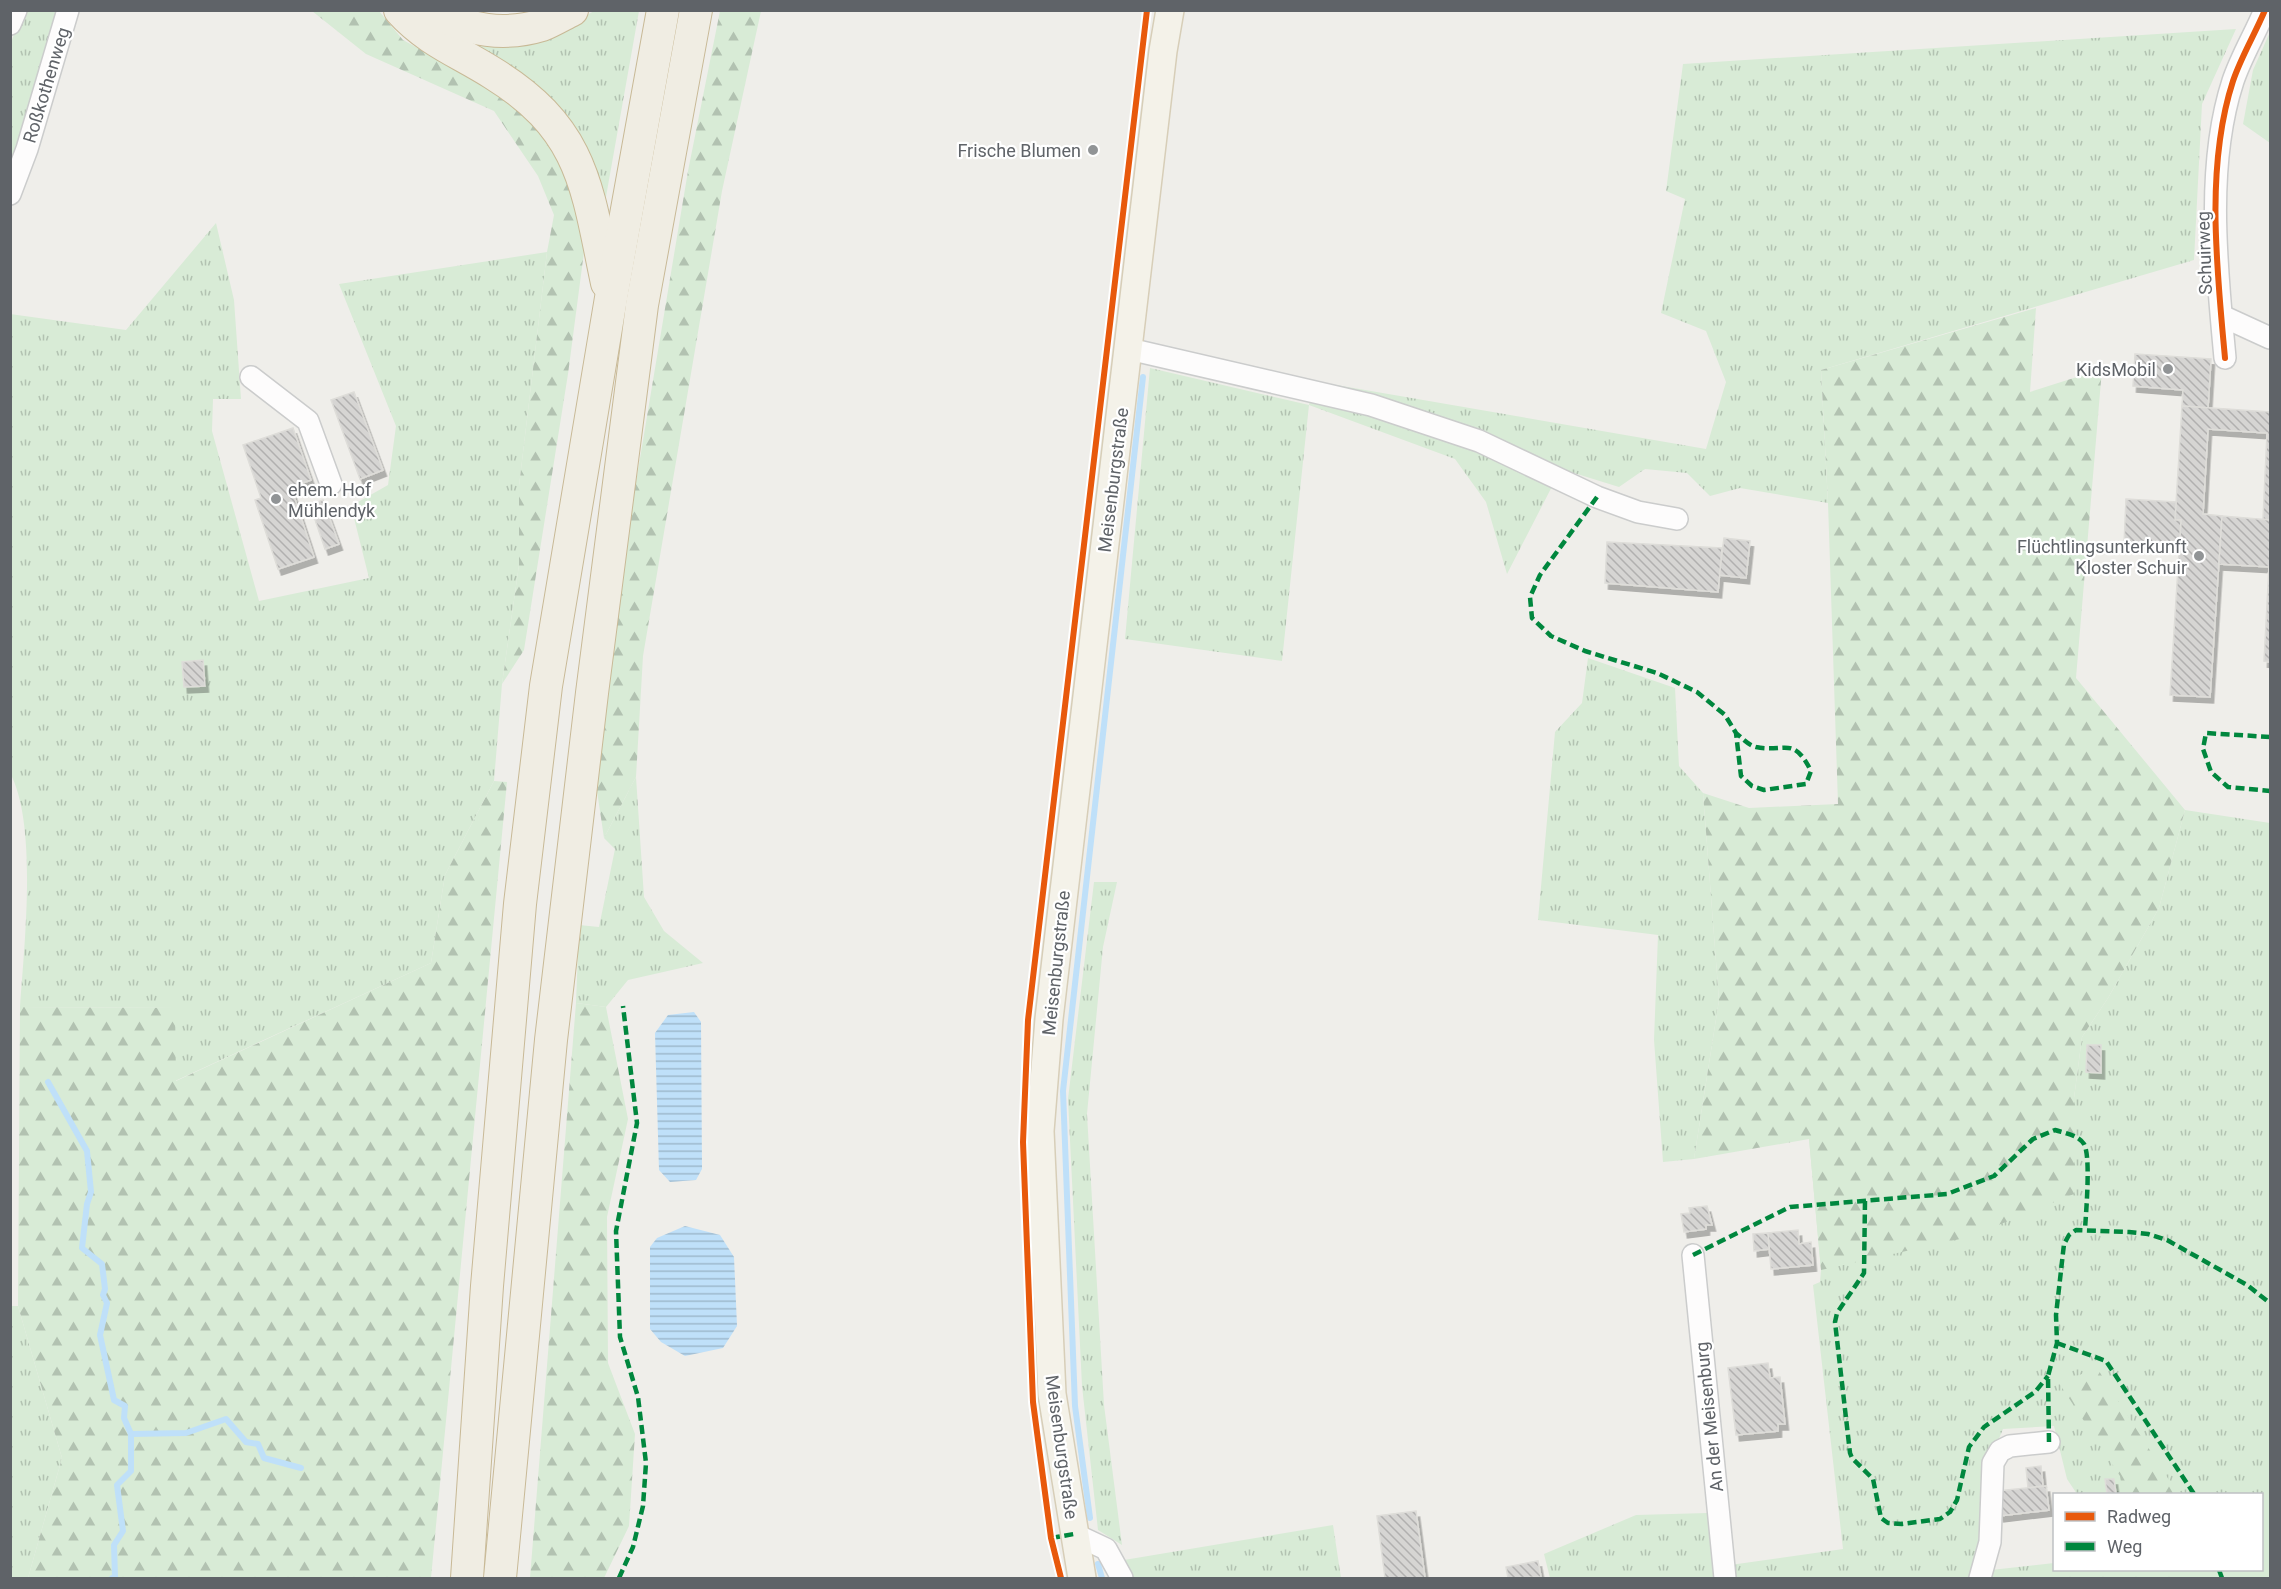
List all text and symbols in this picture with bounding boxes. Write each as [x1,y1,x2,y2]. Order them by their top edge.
street label: Roßkothenweg [18,25,74,145]
place label: Frische Blumen [957,140,1081,161]
marker: Frische Blumen [1086,143,1100,157]
street label: Schuirweg [2192,211,2216,295]
place label: KidsMobil [2076,359,2156,380]
marker: KidsMobil [2161,362,2175,376]
street label: Meisenburgstraße [1094,407,1132,553]
place label: ehem. Hof Mühlendyk [288,479,376,521]
marker: ehem. Hof Mühlendyk [269,492,283,506]
place label: Flüchtlingsunterkunft Kloster Schuir [2017,536,2187,578]
marker: Flüchtlingsunterkunft Kloster Schuir [2192,549,2206,563]
street label: Meisenburgstraße [1038,890,1074,1036]
street label: An der Meisenburg [1691,1341,1727,1493]
street label: Meisenburgstraße [1041,1374,1083,1520]
legend [2053,1493,2263,1571]
text: Radweg [2107,1506,2171,1527]
text: Weg [2107,1536,2142,1557]

